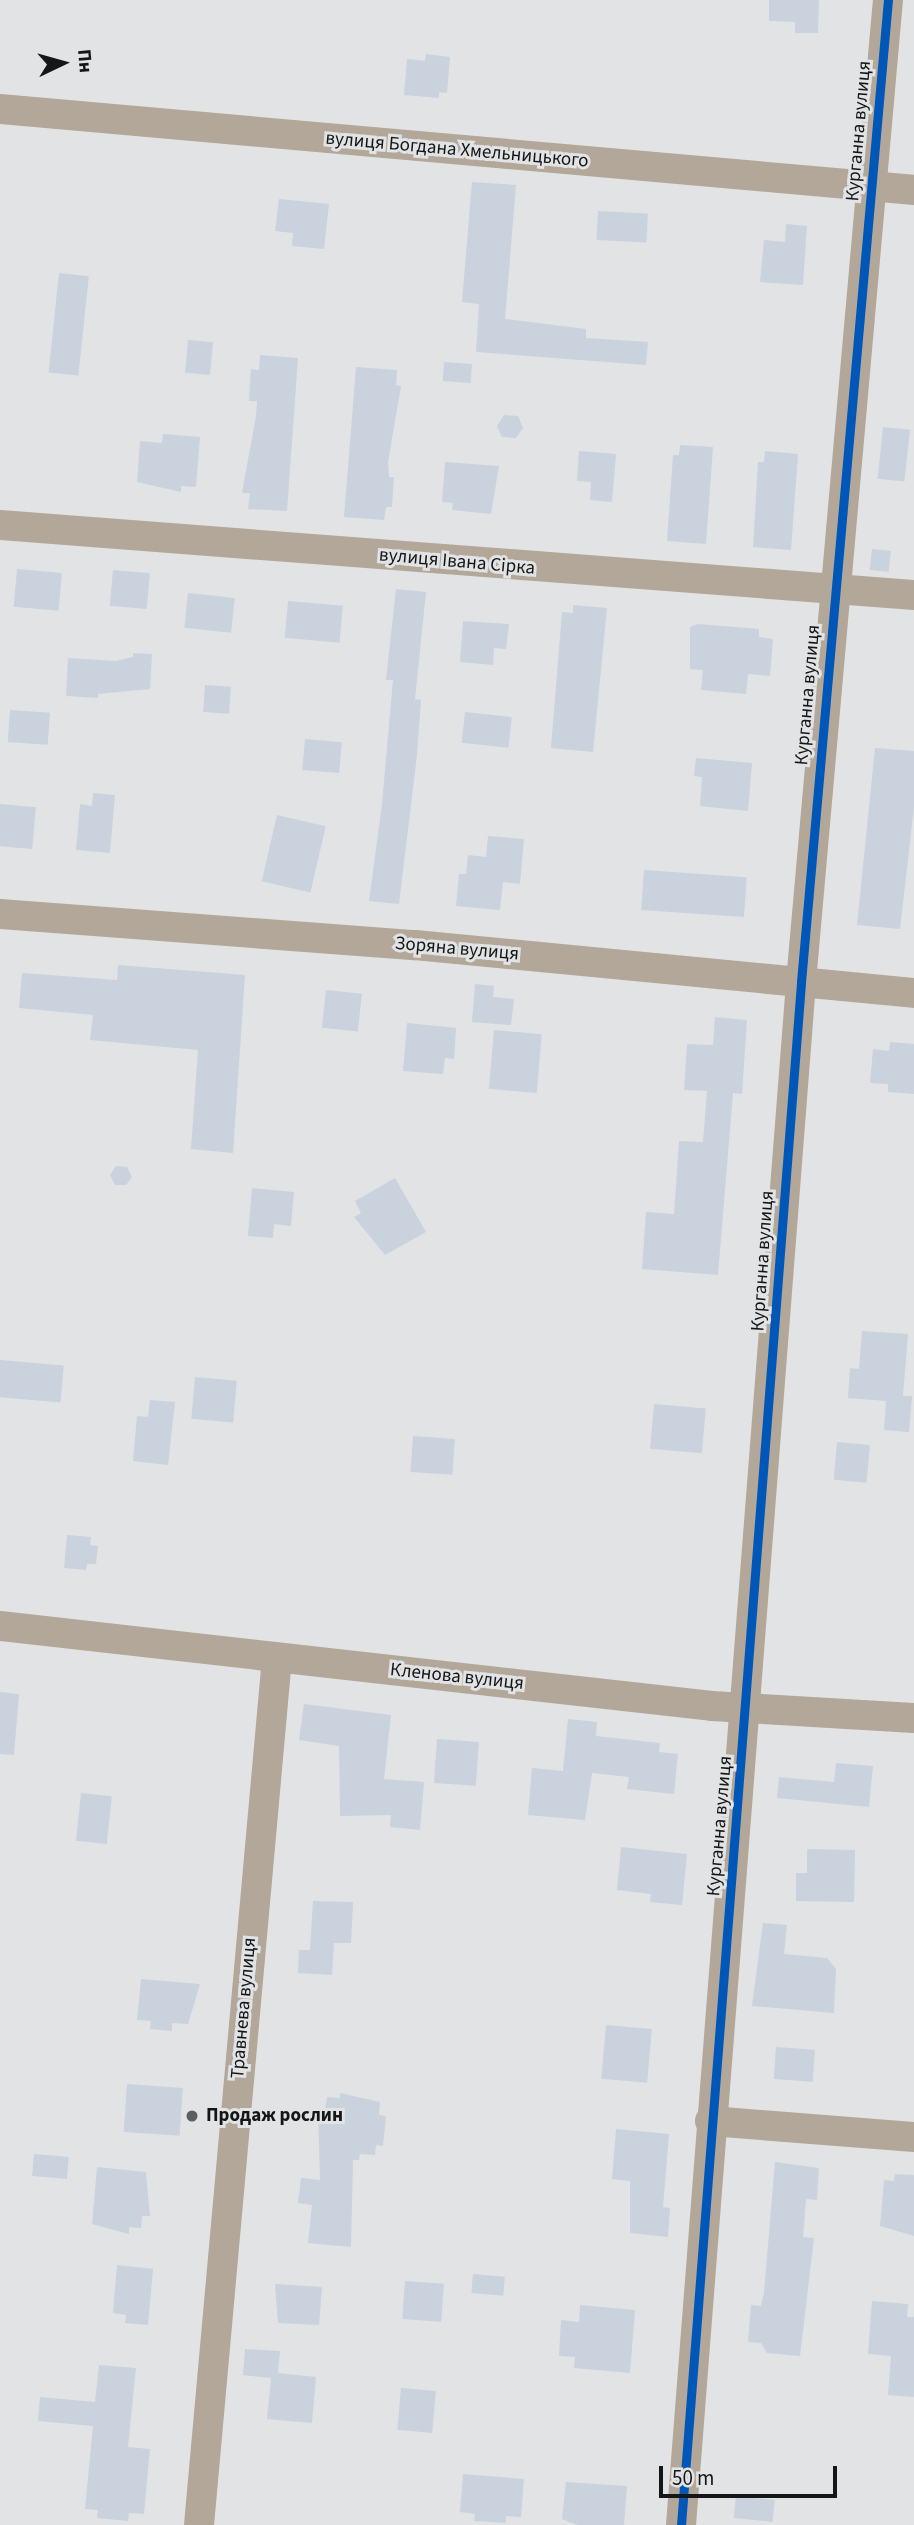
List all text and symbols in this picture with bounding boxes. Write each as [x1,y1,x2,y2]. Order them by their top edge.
north arrow [28,28,98,98]
text: Пн [70,48,99,74]
street label: Курганна вулиця [841,60,877,202]
street label: вулиця Богдана Хмельницького [325,127,589,173]
street label: вулиця Івана Сірка [378,544,536,580]
street label: Курганна вулиця [790,624,826,766]
street label: Зоряна вулиця [394,932,520,966]
street label: Курганна вулиця [747,1190,779,1332]
street label: Кленова вулиця [389,1659,525,1695]
street label: Курганна вулиця [702,1755,738,1897]
street label: Травнева вулиця [226,1937,262,2079]
place label: Продаж рослин [206,2105,343,2127]
marker: Продаж рослин [184,2108,200,2124]
scale bar [662,2452,841,2496]
text: 50 m [672,2463,714,2493]

